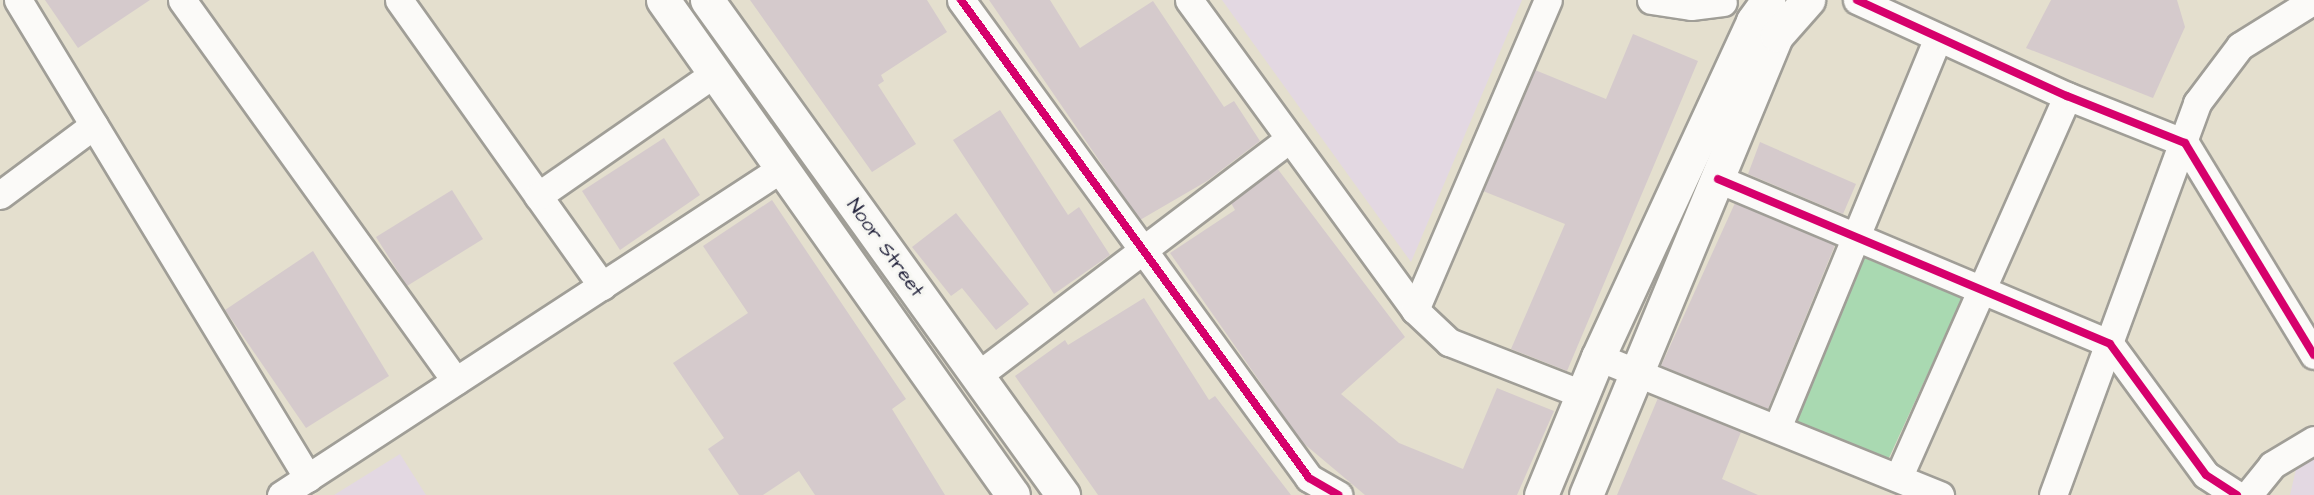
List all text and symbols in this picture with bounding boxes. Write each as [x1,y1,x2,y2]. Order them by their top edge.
street label: Noor Street [841,194,929,302]

